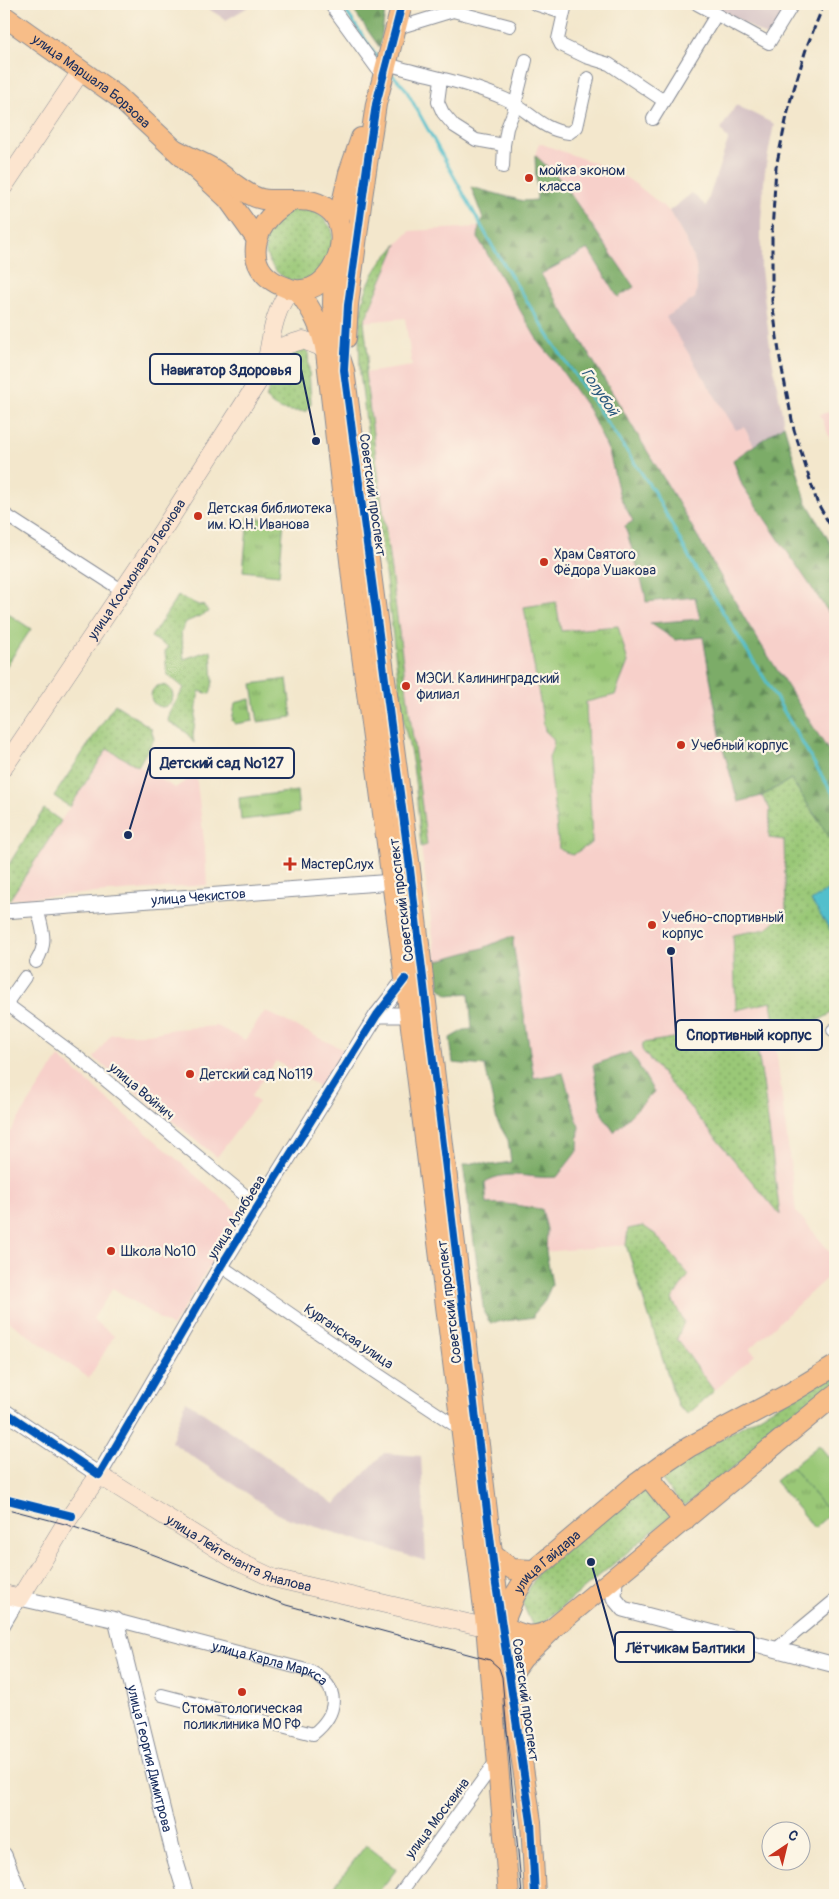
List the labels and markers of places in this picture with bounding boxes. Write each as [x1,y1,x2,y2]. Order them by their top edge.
place label: мойка эконом класса [539,162,625,195]
marker: мойка эконом класса [523,172,535,184]
callout: Навигатор Здоровья [150,354,301,384]
place label: Детская библиотека им. Ю.Н. Иванова [207,500,332,533]
marker: Детская библиотека им. Ю.Н. Иванова [192,510,204,522]
place label: Храм Святого Фёдора Ушакова [554,546,656,579]
marker: Храм Святого Фёдора Ушакова [538,556,550,568]
place label: МЭСИ. Калининградский филиал [416,670,560,703]
marker: МЭСИ. Калининградский филиал [400,680,412,692]
place label: Учебный корпус [691,737,789,754]
marker: Учебный корпус [675,739,687,751]
callout: Детский сад №127 [150,748,294,778]
place label: МастерСлух [301,856,374,873]
marker: МастерСлух [283,857,297,871]
place label: Учебно-спортивный корпус [662,909,784,942]
marker: Учебно-спортивный корпус [646,919,658,931]
callout: Спортивный корпус [676,1020,822,1050]
place label: Детский сад №119 [199,1066,313,1083]
marker: Детский сад №119 [184,1068,196,1080]
place label: Школа №10 [121,1243,196,1260]
marker: Школа №10 [105,1245,117,1257]
callout: Лётчикам Балтики [615,1632,754,1662]
marker: Стоматологическая поликлиника МО РФ [236,1686,248,1698]
place label: Стоматологическая поликлиника МО РФ [182,1700,302,1733]

